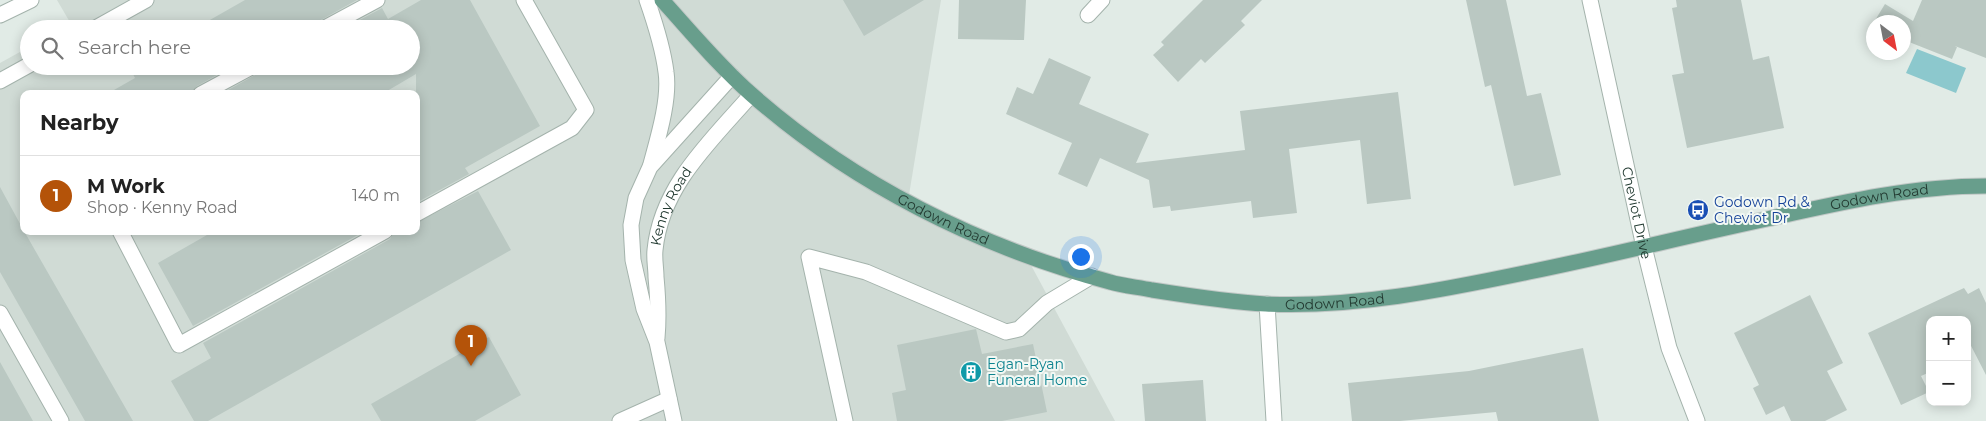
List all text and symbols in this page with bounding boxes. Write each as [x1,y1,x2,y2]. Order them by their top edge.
north arrow [1866,15,1911,60]
search box [20,20,420,75]
icon: search [38,34,66,62]
text: Search here [78,36,191,59]
text: Nearby [40,110,119,135]
street label: Kenny Road [647,163,696,247]
street label: Cheviot Drive [1618,165,1656,261]
text: M Work [87,175,165,198]
street label: Godown Road [1828,180,1930,214]
text: 1 [53,186,59,205]
text: 140 m [352,186,400,205]
street label: Godown Road [894,190,992,249]
place label: Godown Rd & Cheviot Dr [1714,193,1810,227]
text: Shop · Kenny Road [87,198,238,217]
bus stop icon: Godown Rd & Cheviot Dr [1686,198,1710,222]
your location [1068,244,1094,270]
street label: Godown Road [1285,289,1386,314]
map controls [1926,316,1971,406]
button: + [1926,316,1971,361]
pin: 1 [455,325,487,366]
place label: Egan-Ryan Funeral Home [987,355,1087,389]
building icon: Egan-Ryan Funeral Home [959,360,983,384]
button: − [1926,361,1971,406]

